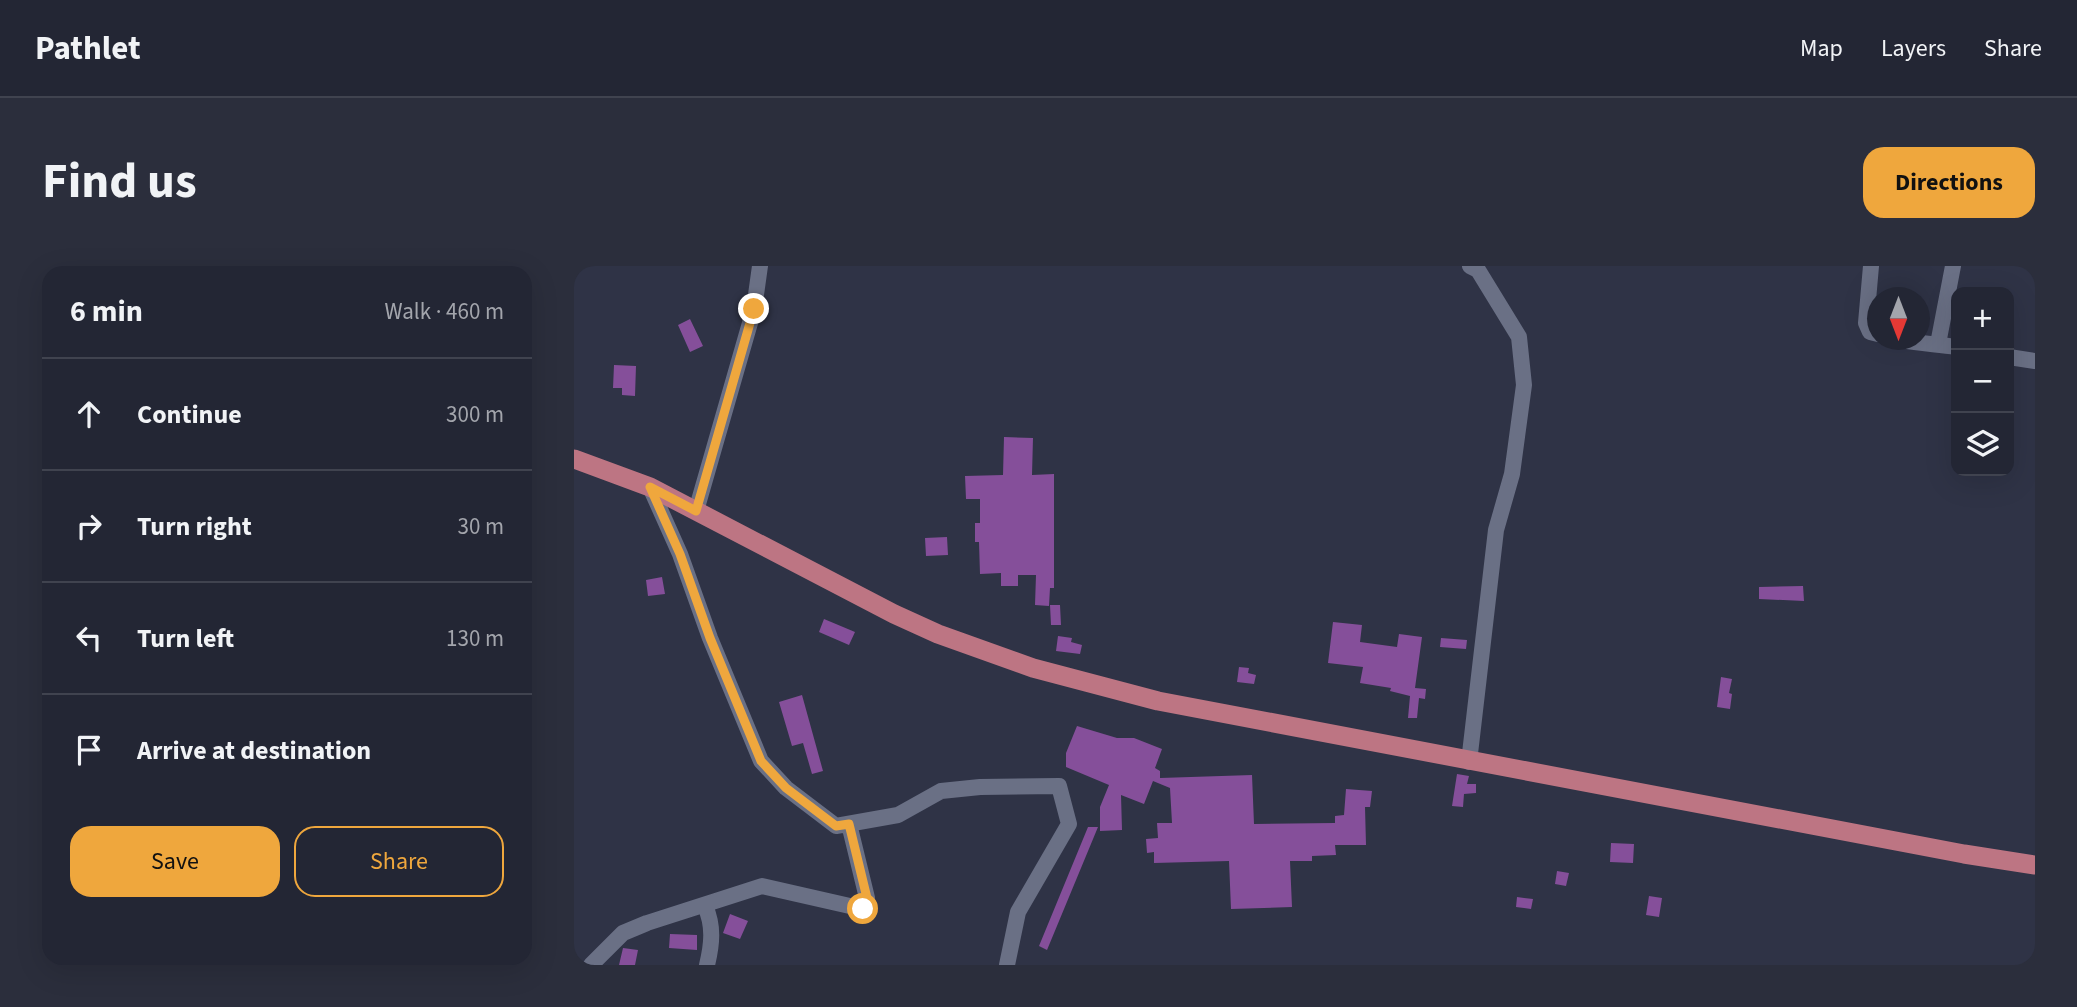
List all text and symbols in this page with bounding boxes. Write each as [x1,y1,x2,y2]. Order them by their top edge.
text: Pathlet [35,25,141,72]
text: Map [1800,31,1843,66]
text: Layers [1881,31,1946,66]
text: Share [1984,31,2042,66]
text: Find us [42,147,197,217]
button: Directions [1863,147,2035,218]
north arrow [1867,287,1930,350]
map controls [1951,287,2014,476]
button: + [1951,287,2014,350]
text: 6 min [70,290,143,333]
route end [738,293,769,324]
text: Walk · 460 m [385,295,504,328]
button: − [1951,350,2014,413]
icon: ahead [70,395,108,433]
text: Continue [137,396,242,433]
text: 300 m [446,398,504,431]
button: layers [1951,413,2014,476]
icon: right [70,507,108,545]
text: Turn right [137,508,252,545]
text: 30 m [457,510,504,543]
icon: left [70,619,108,657]
text: Turn left [137,620,234,657]
text: 130 m [446,622,504,655]
icon: arrive [70,731,108,769]
text: Arrive at destination [137,732,371,769]
button: Save [70,826,280,897]
button: Share [294,826,504,897]
route start [847,893,878,924]

